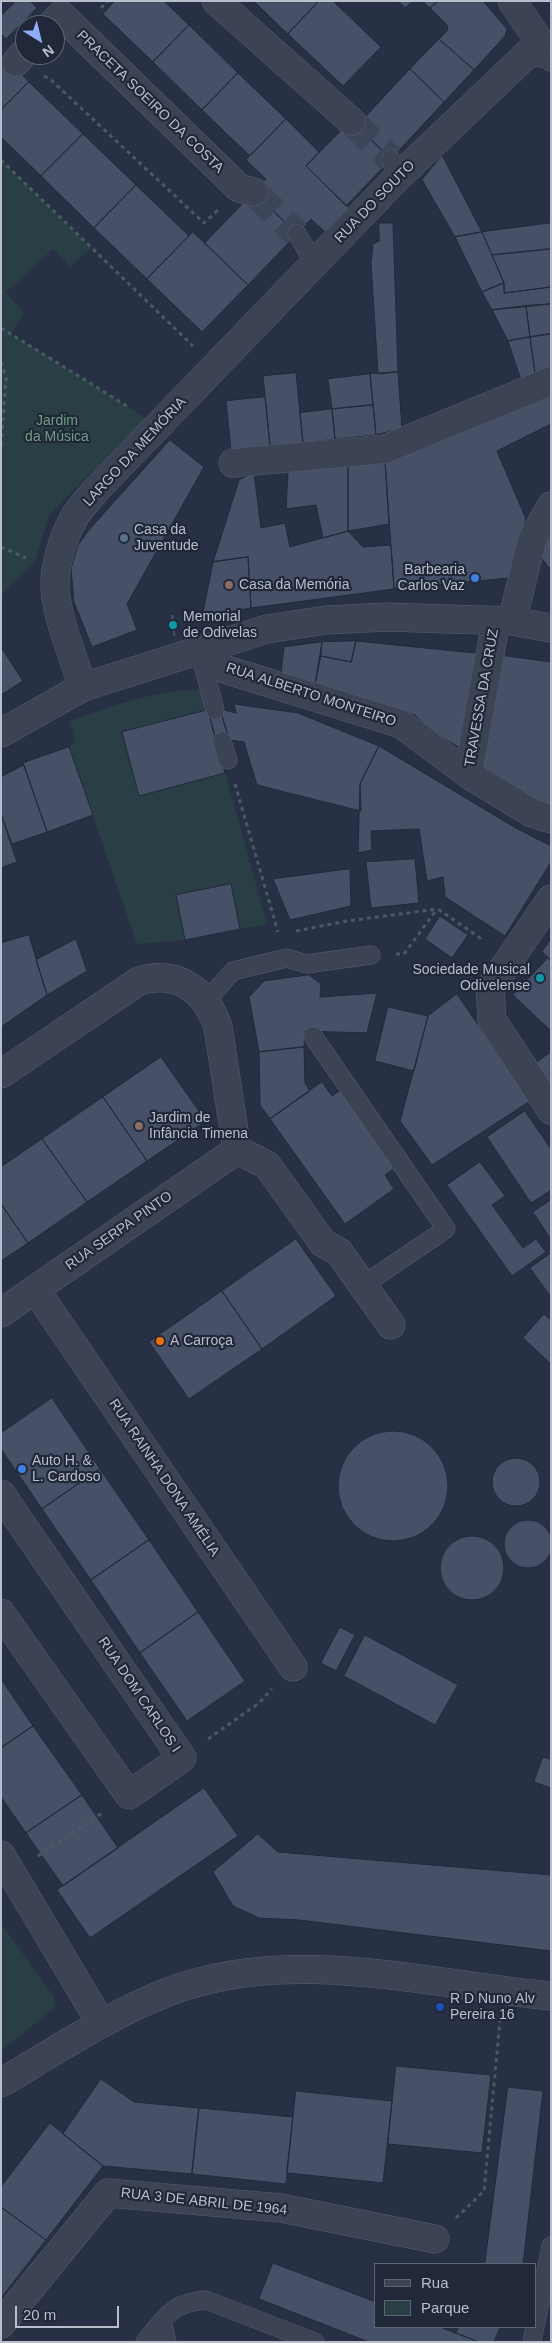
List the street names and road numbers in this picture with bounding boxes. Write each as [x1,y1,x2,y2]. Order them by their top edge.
street label: PRACETA SOEIRO DA COSTA [73,27,227,177]
street label: RUA DO SOUTO [331,157,419,247]
street label: LARGO DA MEMÓRIA [80,394,190,510]
street label: TRAVESSA DA CRUZ [462,628,502,768]
street label: RUA ALBERTO MONTEIRO [224,660,398,730]
street label: RUA SERPA PINTO [62,1188,176,1274]
street label: RUA RAINHA DONA AMÉLIA [105,1396,223,1560]
street label: RUA DOM CARLOS I [94,1634,184,1756]
street label: RUA 3 DE ABRIL DE 1964 [120,2185,288,2219]

